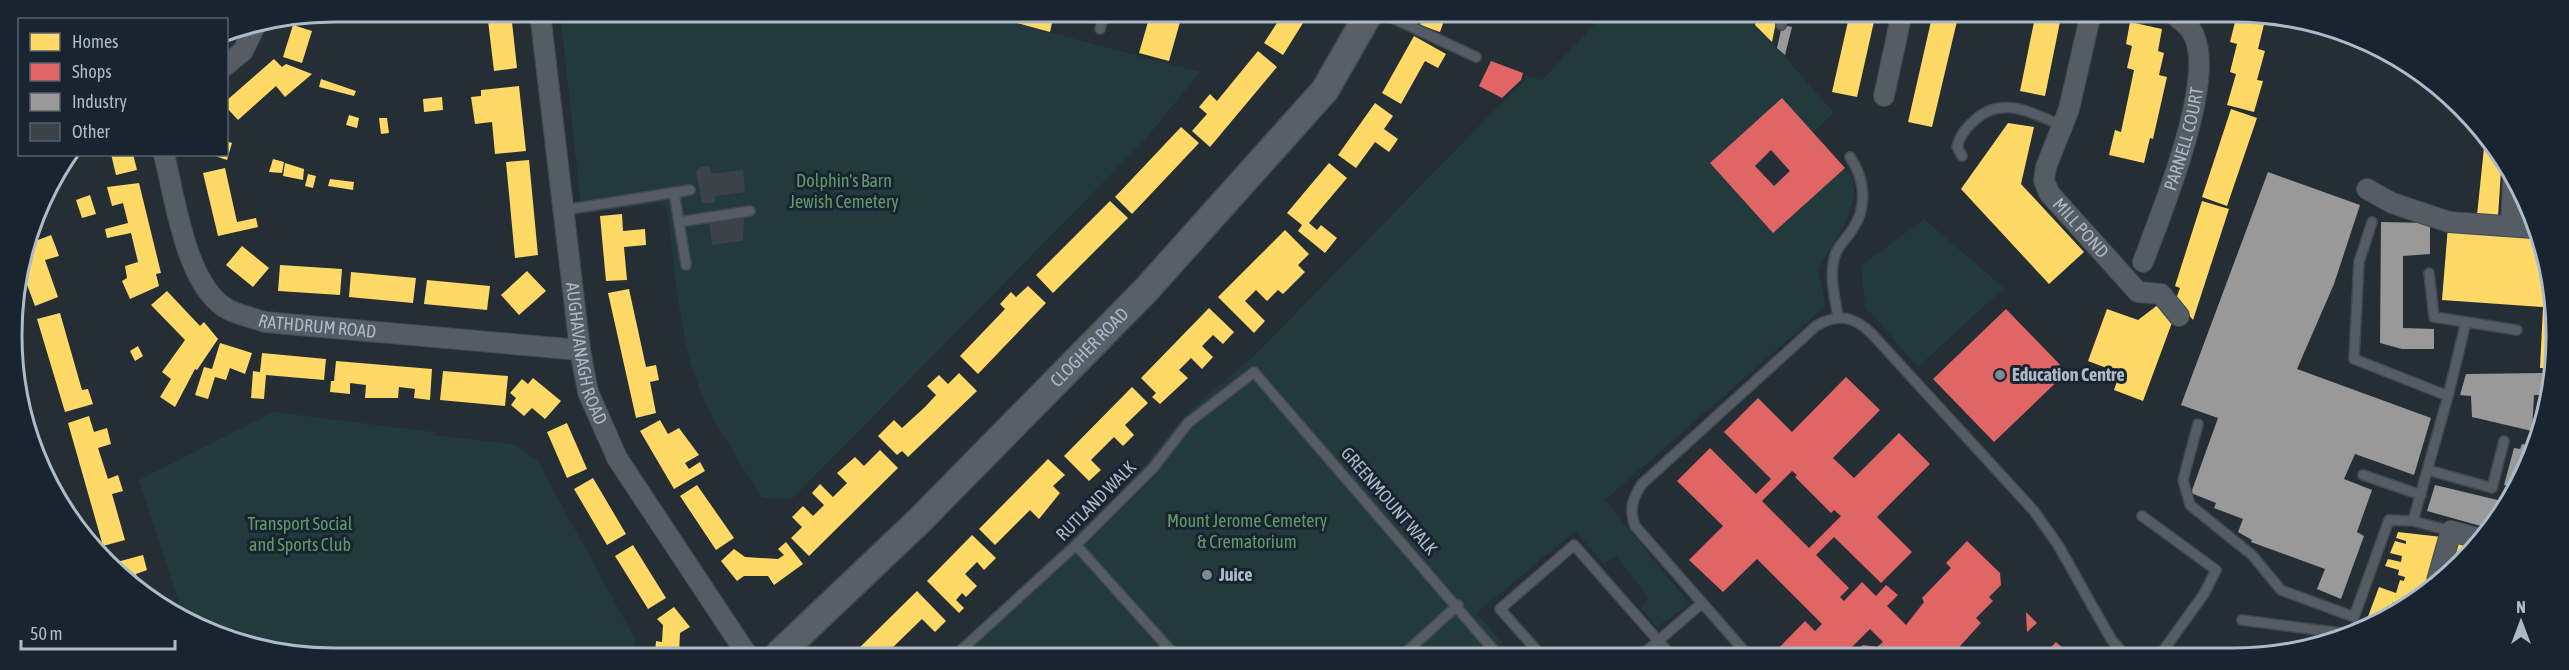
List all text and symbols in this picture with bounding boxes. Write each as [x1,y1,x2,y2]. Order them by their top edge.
legend [18,18,228,156]
text: Homes [72,31,118,52]
text: Shops [72,61,112,82]
street label: PARNELL COURT [2159,85,2207,193]
text: Industry [72,91,127,112]
text: Other [72,121,111,142]
park label: Dolphin's Barn Jewish Cemetery [789,170,899,212]
street label: MILL POND [2049,194,2113,262]
street label: AUGHAVANAGH ROAD [562,281,612,428]
street label: CLOGHER ROAD [1046,303,1133,391]
street label: RATHDRUM ROAD [256,310,377,342]
place label: Education Centre [2012,364,2125,385]
marker: Education Centre [1993,368,2007,382]
street label: GREENMOUNT WALK [1337,442,1442,559]
street label: RUTLAND WALK [1052,456,1140,545]
park label: Mount Jerome Cemetery & Crematorium [1167,510,1327,552]
park label: Transport Social and Sports Club [248,513,353,555]
place label: Juice [1218,564,1252,585]
marker: Juice [1200,568,1214,582]
north arrow [2491,592,2551,652]
text: N [2516,598,2526,616]
scale bar [21,613,176,651]
text: 50 m [30,623,62,644]

